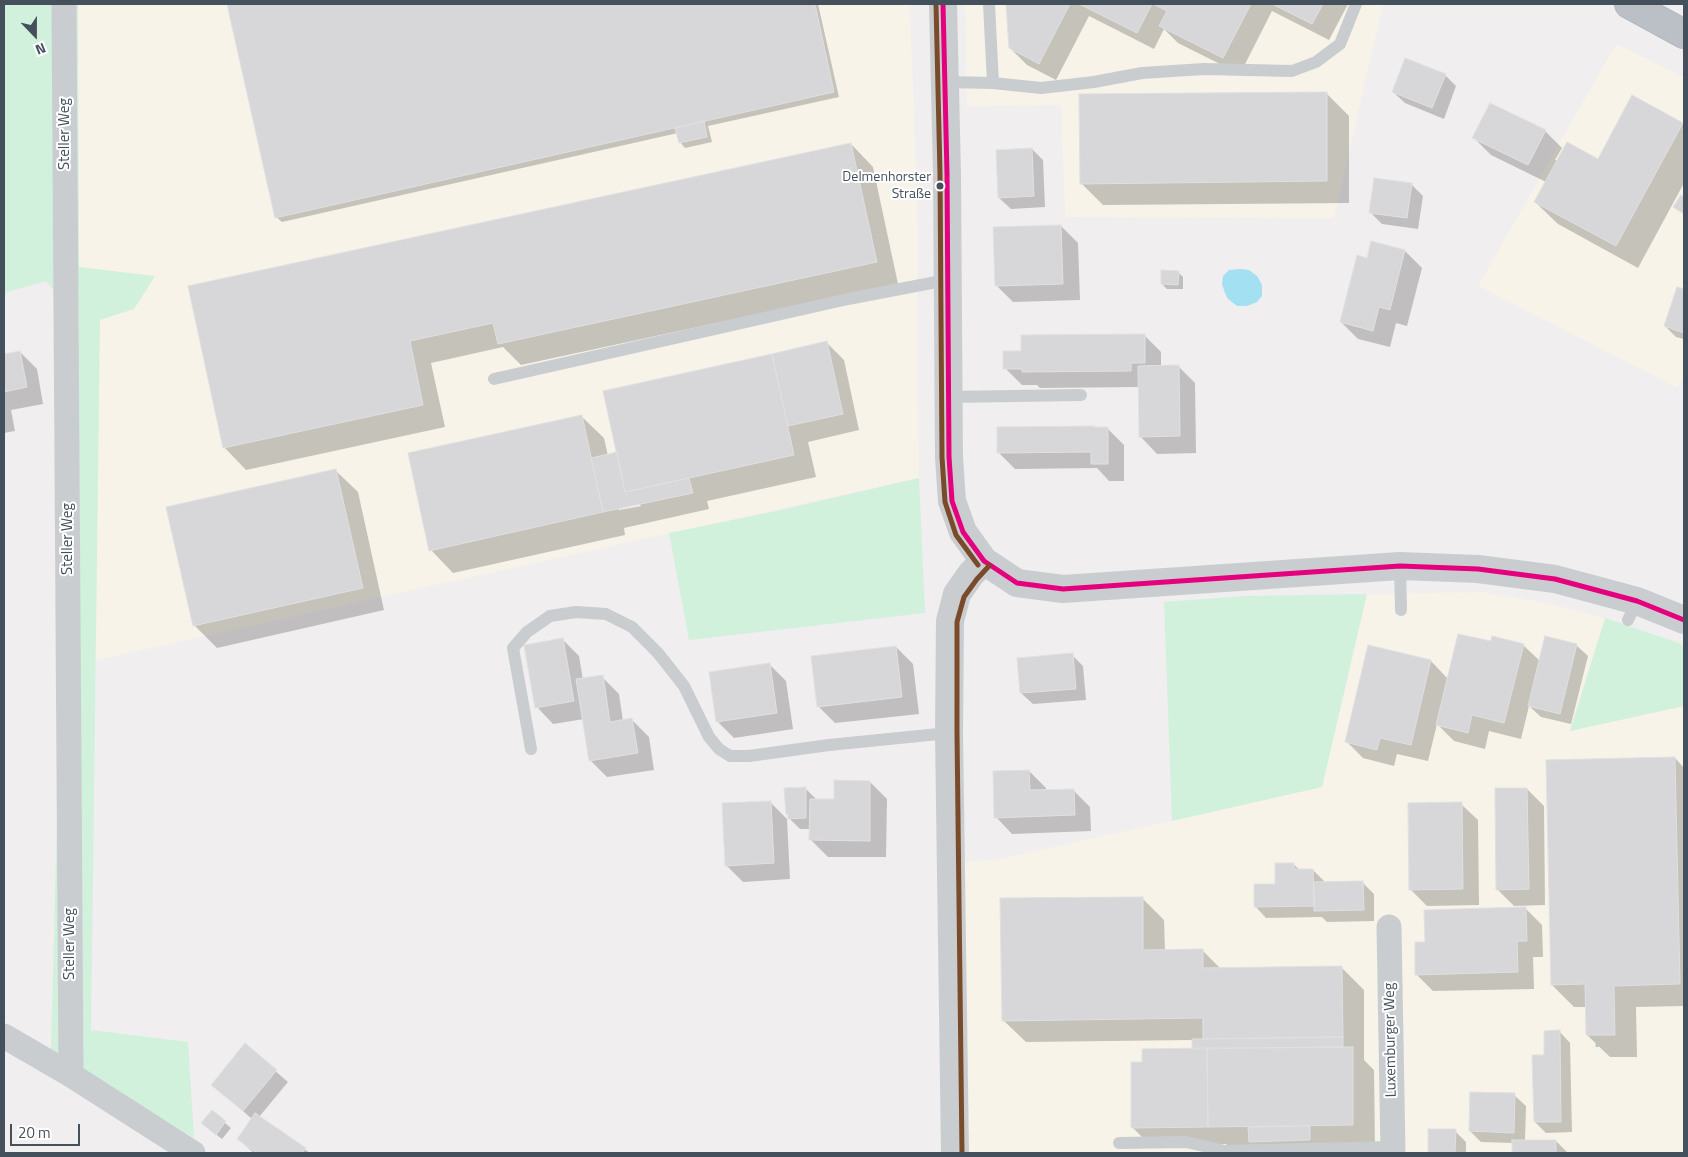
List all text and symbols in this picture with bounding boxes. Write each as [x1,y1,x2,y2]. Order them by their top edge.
north arrow [10,10,60,60]
text: N [32,38,49,61]
street label: Steller Weg [56,98,74,170]
place label: Delmenhorster Straße [842,170,931,202]
marker: Delmenhorster Straße [935,181,945,191]
street label: Steller Weg [59,503,77,575]
street label: Steller Weg [61,908,79,980]
street label: Luxemburger Weg [1381,982,1401,1098]
scale bar [12,1114,82,1146]
text: 20 m [18,1121,51,1144]

